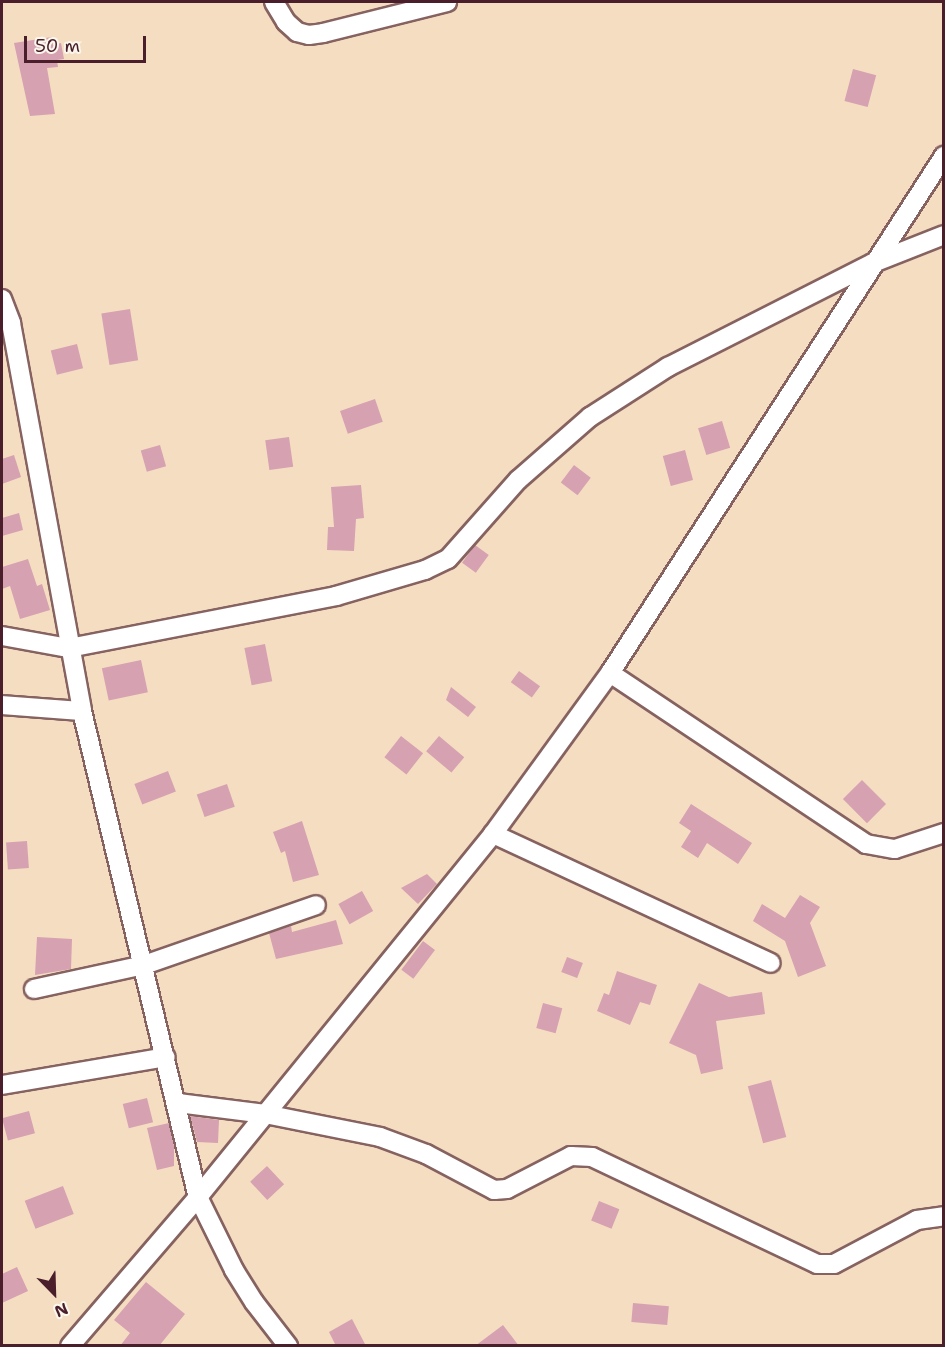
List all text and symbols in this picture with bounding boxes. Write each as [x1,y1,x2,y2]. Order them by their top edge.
scale bar [27,24,148,62]
text: 50 m [35,34,80,58]
north arrow [24,1263,84,1323]
text: N [51,1298,71,1322]

